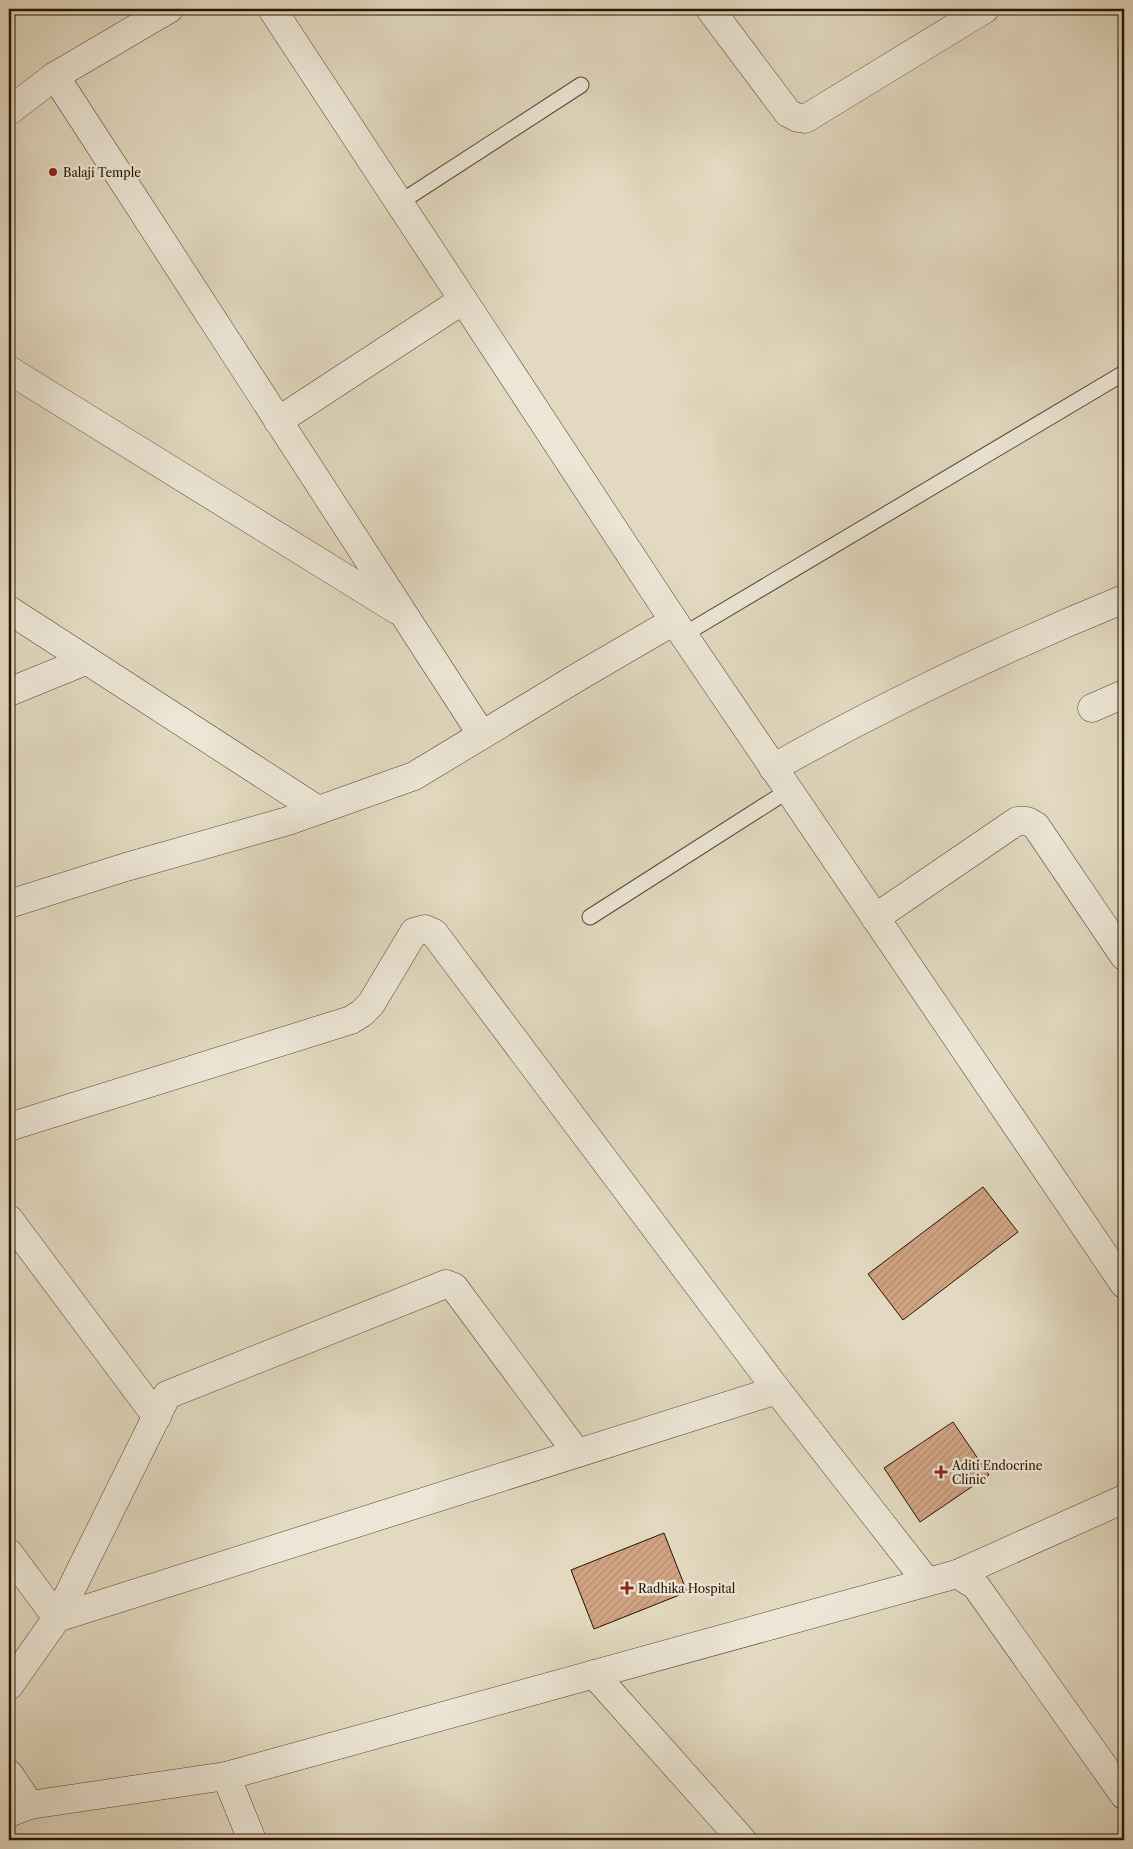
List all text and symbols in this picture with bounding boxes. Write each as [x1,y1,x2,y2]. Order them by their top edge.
place label: Balaji Temple [63,165,141,180]
marker: Balaji Temple [47,166,59,178]
place label: Aditi Endocrine Clinic [951,1458,1043,1487]
marker: Aditi Endocrine Clinic [934,1465,948,1479]
marker: Radhika Hospital [620,1581,634,1595]
place label: Radhika Hospital [638,1581,736,1596]

